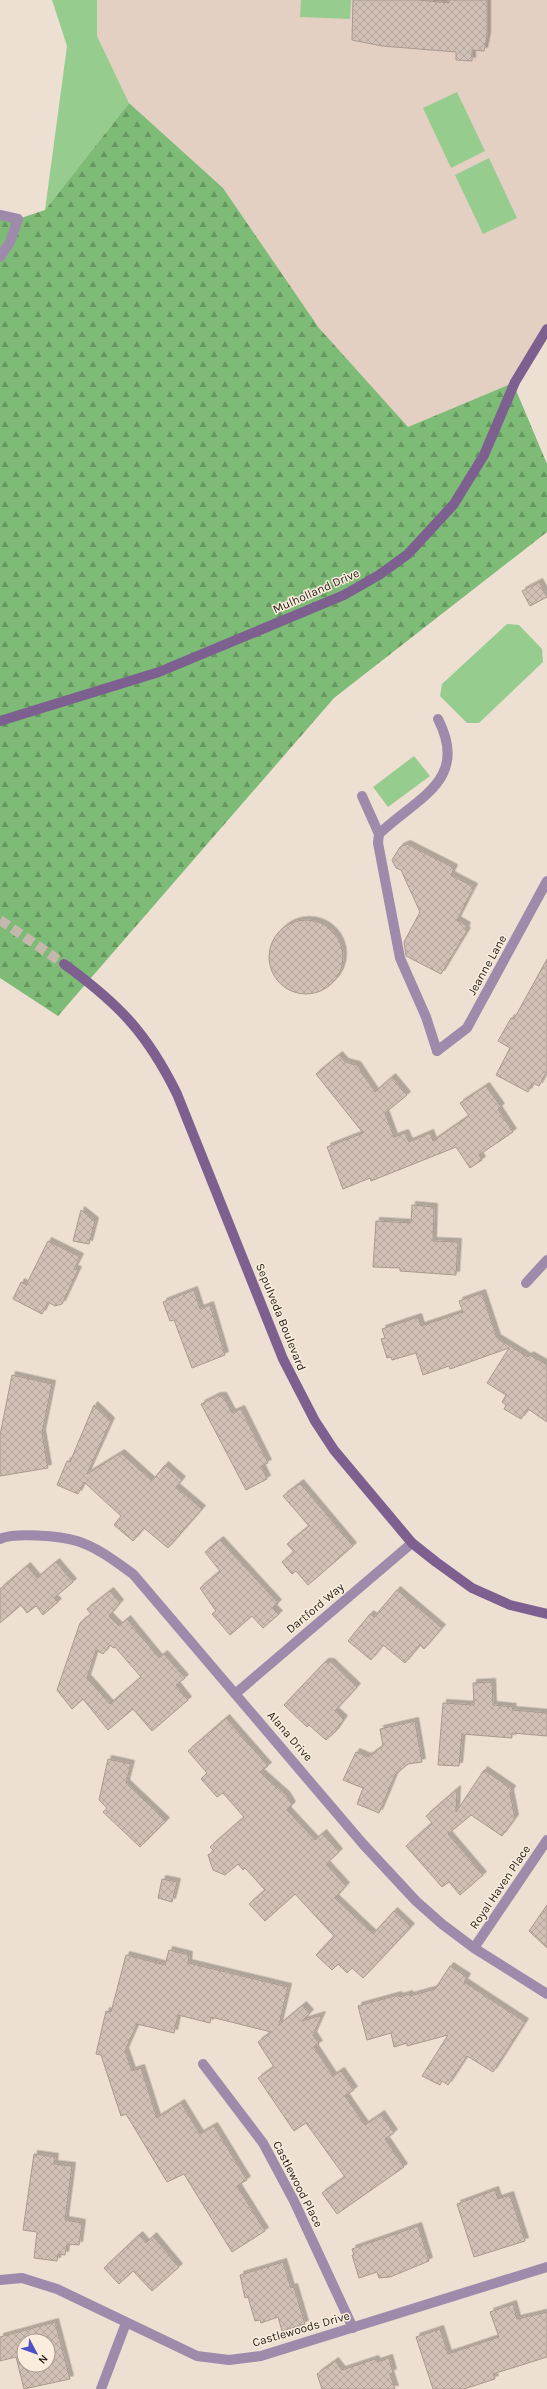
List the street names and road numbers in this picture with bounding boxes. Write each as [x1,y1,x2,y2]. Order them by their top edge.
street label: Mulholland Drive [271,566,361,616]
street label: Jeanne Lane [465,932,509,998]
street label: Sepulveda Boulevard [253,1261,309,1373]
street label: Dartford Way [283,1580,347,1636]
street label: Alana Drive [265,1708,315,1764]
street label: Royal Haven Place [467,1842,533,1932]
street label: Castlewood Place [270,2138,326,2230]
street label: Castlewoods Drive [251,2308,351,2350]

